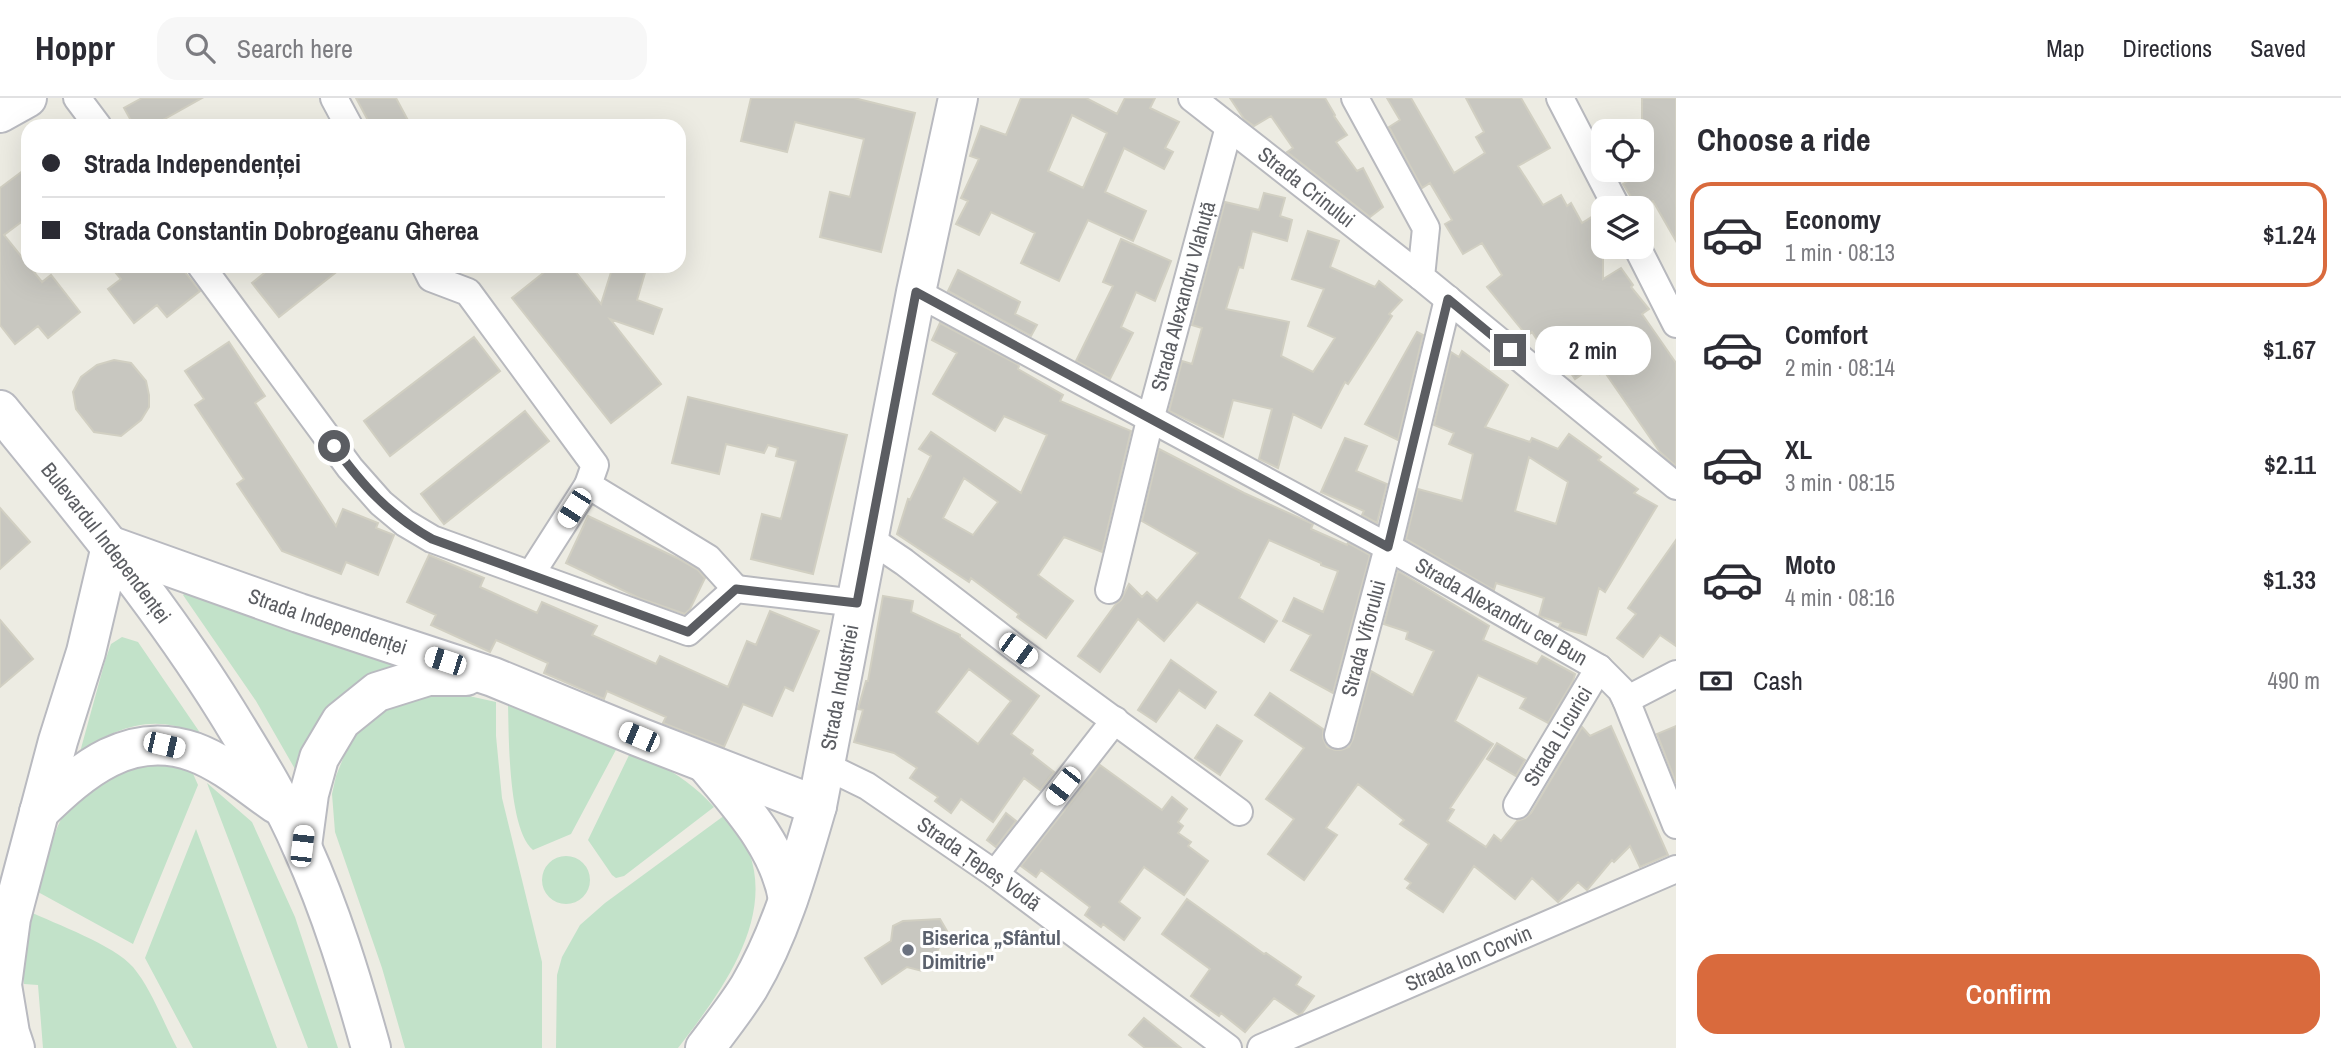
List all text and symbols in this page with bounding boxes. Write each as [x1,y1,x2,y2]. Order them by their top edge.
search box [157,17,647,80]
text: Hoppr [35,26,115,70]
icon: search [181,29,219,67]
text: Search here [237,31,353,66]
text: Map [2046,32,2084,64]
text: Directions [2122,32,2212,64]
text: Saved [2250,32,2306,64]
text: Choose a ride [1697,118,1871,161]
map controls [1591,119,1654,259]
button: locate [1591,119,1654,182]
street label: Strada Crinului [1252,140,1361,234]
text: Strada Independenței [84,146,301,181]
button: layers [1591,196,1654,259]
street label: Strada Alexandru Vlahuță [1143,198,1222,394]
text: Economy [1785,202,1881,237]
icon: car [1701,203,1764,266]
text: Strada Constantin Dobrogeanu Gherea [84,213,479,248]
text: $1.24 [2263,217,2316,252]
text: 1 min · 08:13 [1785,237,1895,268]
text: Comfort [1785,317,1868,352]
icon: car [1701,318,1764,381]
callout: 2 min [1534,326,1650,374]
text: $1.67 [2263,332,2316,367]
route end [1494,334,1526,366]
text: 2 min [1569,335,1617,366]
text: 2 min · 08:14 [1785,352,1895,383]
route start [318,430,350,462]
text: XL [1785,432,1812,467]
icon: car [1701,433,1764,496]
text: $2.11 [2264,447,2316,482]
street label: Bulevardul Independenței [35,456,178,629]
text: 3 min · 08:15 [1785,467,1895,498]
car [554,485,595,531]
text: Moto [1785,547,1836,582]
icon: car [1701,548,1764,611]
street label: Strada Alexandru cel Bun [1410,551,1593,672]
text: $1.33 [2263,562,2316,597]
street label: Strada Viforului [1334,577,1393,700]
street label: Strada Independenței [245,581,411,662]
text: 4 min · 08:16 [1785,582,1895,613]
street label: Strada Industriei [813,622,866,753]
car [995,629,1042,671]
car [422,645,469,677]
icon: cash [1697,662,1735,700]
text: Cash [1753,663,1803,698]
text: 490 m [2268,665,2320,696]
street label: Strada Licurici [1516,681,1599,792]
car [616,719,663,755]
car [142,730,187,760]
car [1042,763,1085,809]
street label: Strada Țepeș Vodă [912,810,1047,918]
car [290,824,315,868]
street label: Strada Ion Corvin [1401,918,1536,998]
place label: Biserica „Sfântul Dimitrie" [922,923,1061,976]
marker: Biserica „Sfântul Dimitrie" [900,942,916,958]
button: Confirm [1697,954,2320,1034]

